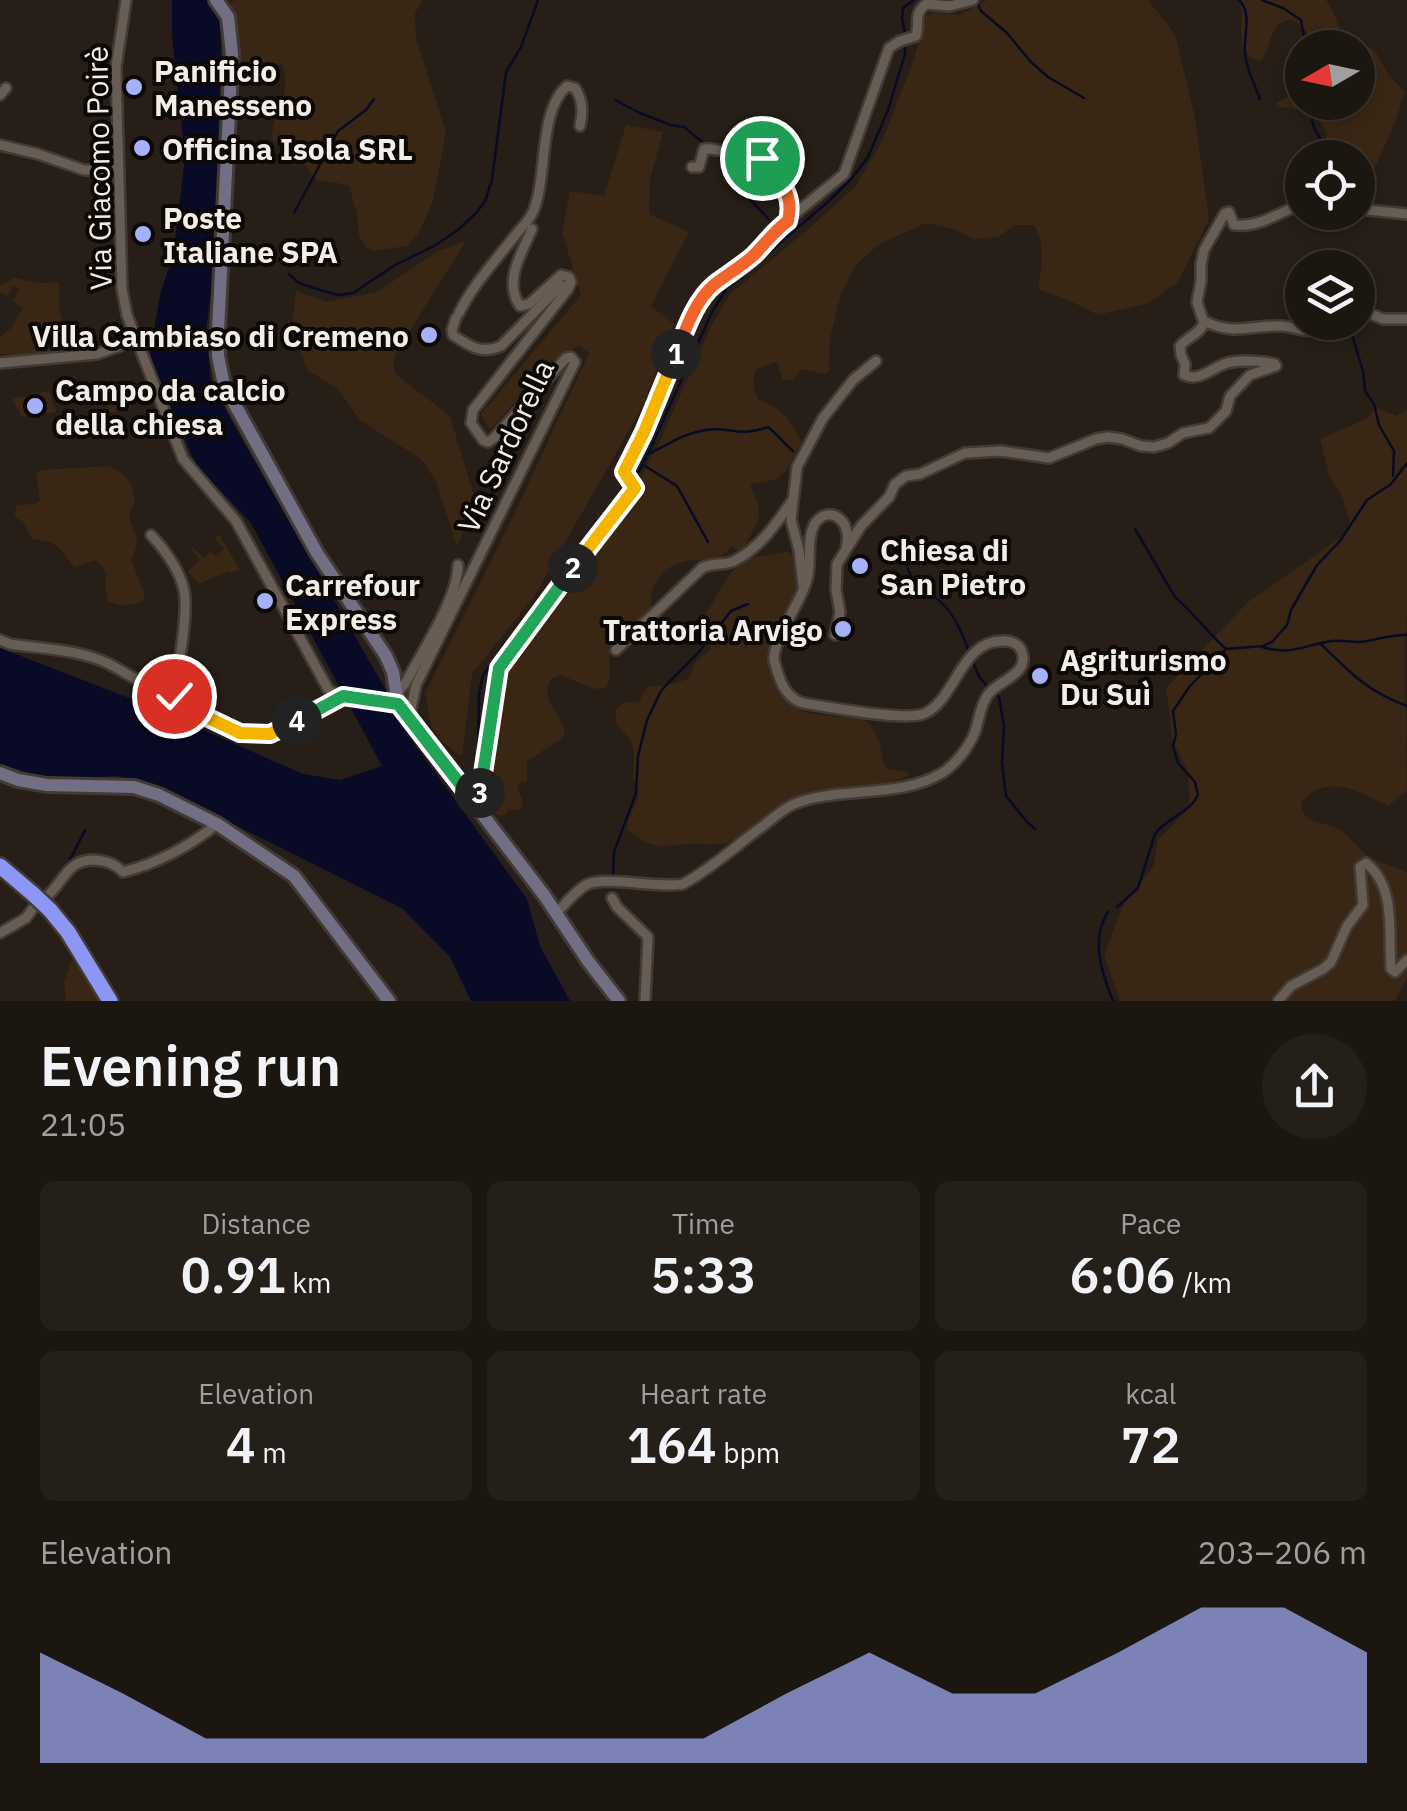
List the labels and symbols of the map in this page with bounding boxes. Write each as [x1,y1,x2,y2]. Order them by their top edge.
north arrow [1285,30,1375,120]
street label: Via Giacomo Poirè [76,46,120,290]
place label: Panificio Manesseno [154,51,312,124]
marker: Panificio Manesseno [123,76,145,98]
pin [720,116,805,201]
place label: Officina Isola SRL [162,129,413,168]
marker: Officina Isola SRL [131,137,153,159]
place label: Poste Italiane SPA [163,198,338,271]
marker: Poste Italiane SPA [132,223,154,245]
place label: Villa Cambiaso di Cremeno [32,316,409,355]
marker: Villa Cambiaso di Cremeno [418,324,440,346]
pin: 1 [651,329,701,379]
street label: Via Sardorella [448,353,562,539]
place label: Campo da calcio della chiesa [55,370,286,443]
marker: Campo da calcio della chiesa [24,395,46,417]
place label: Chiesa di San Pietro [880,530,1026,603]
pin: 2 [548,543,598,593]
marker: Chiesa di San Pietro [849,555,871,577]
place label: Carrefour Express [285,565,420,638]
marker: Carrefour Express [254,590,276,612]
place label: Trattoria Arvigo [603,610,823,649]
marker: Trattoria Arvigo [832,618,854,640]
place label: Agriturismo Du Suì [1060,640,1227,713]
pin [132,654,217,739]
marker: Agriturismo Du Suì [1029,665,1051,687]
pin: 4 [272,696,322,746]
pin: 3 [455,768,505,818]

